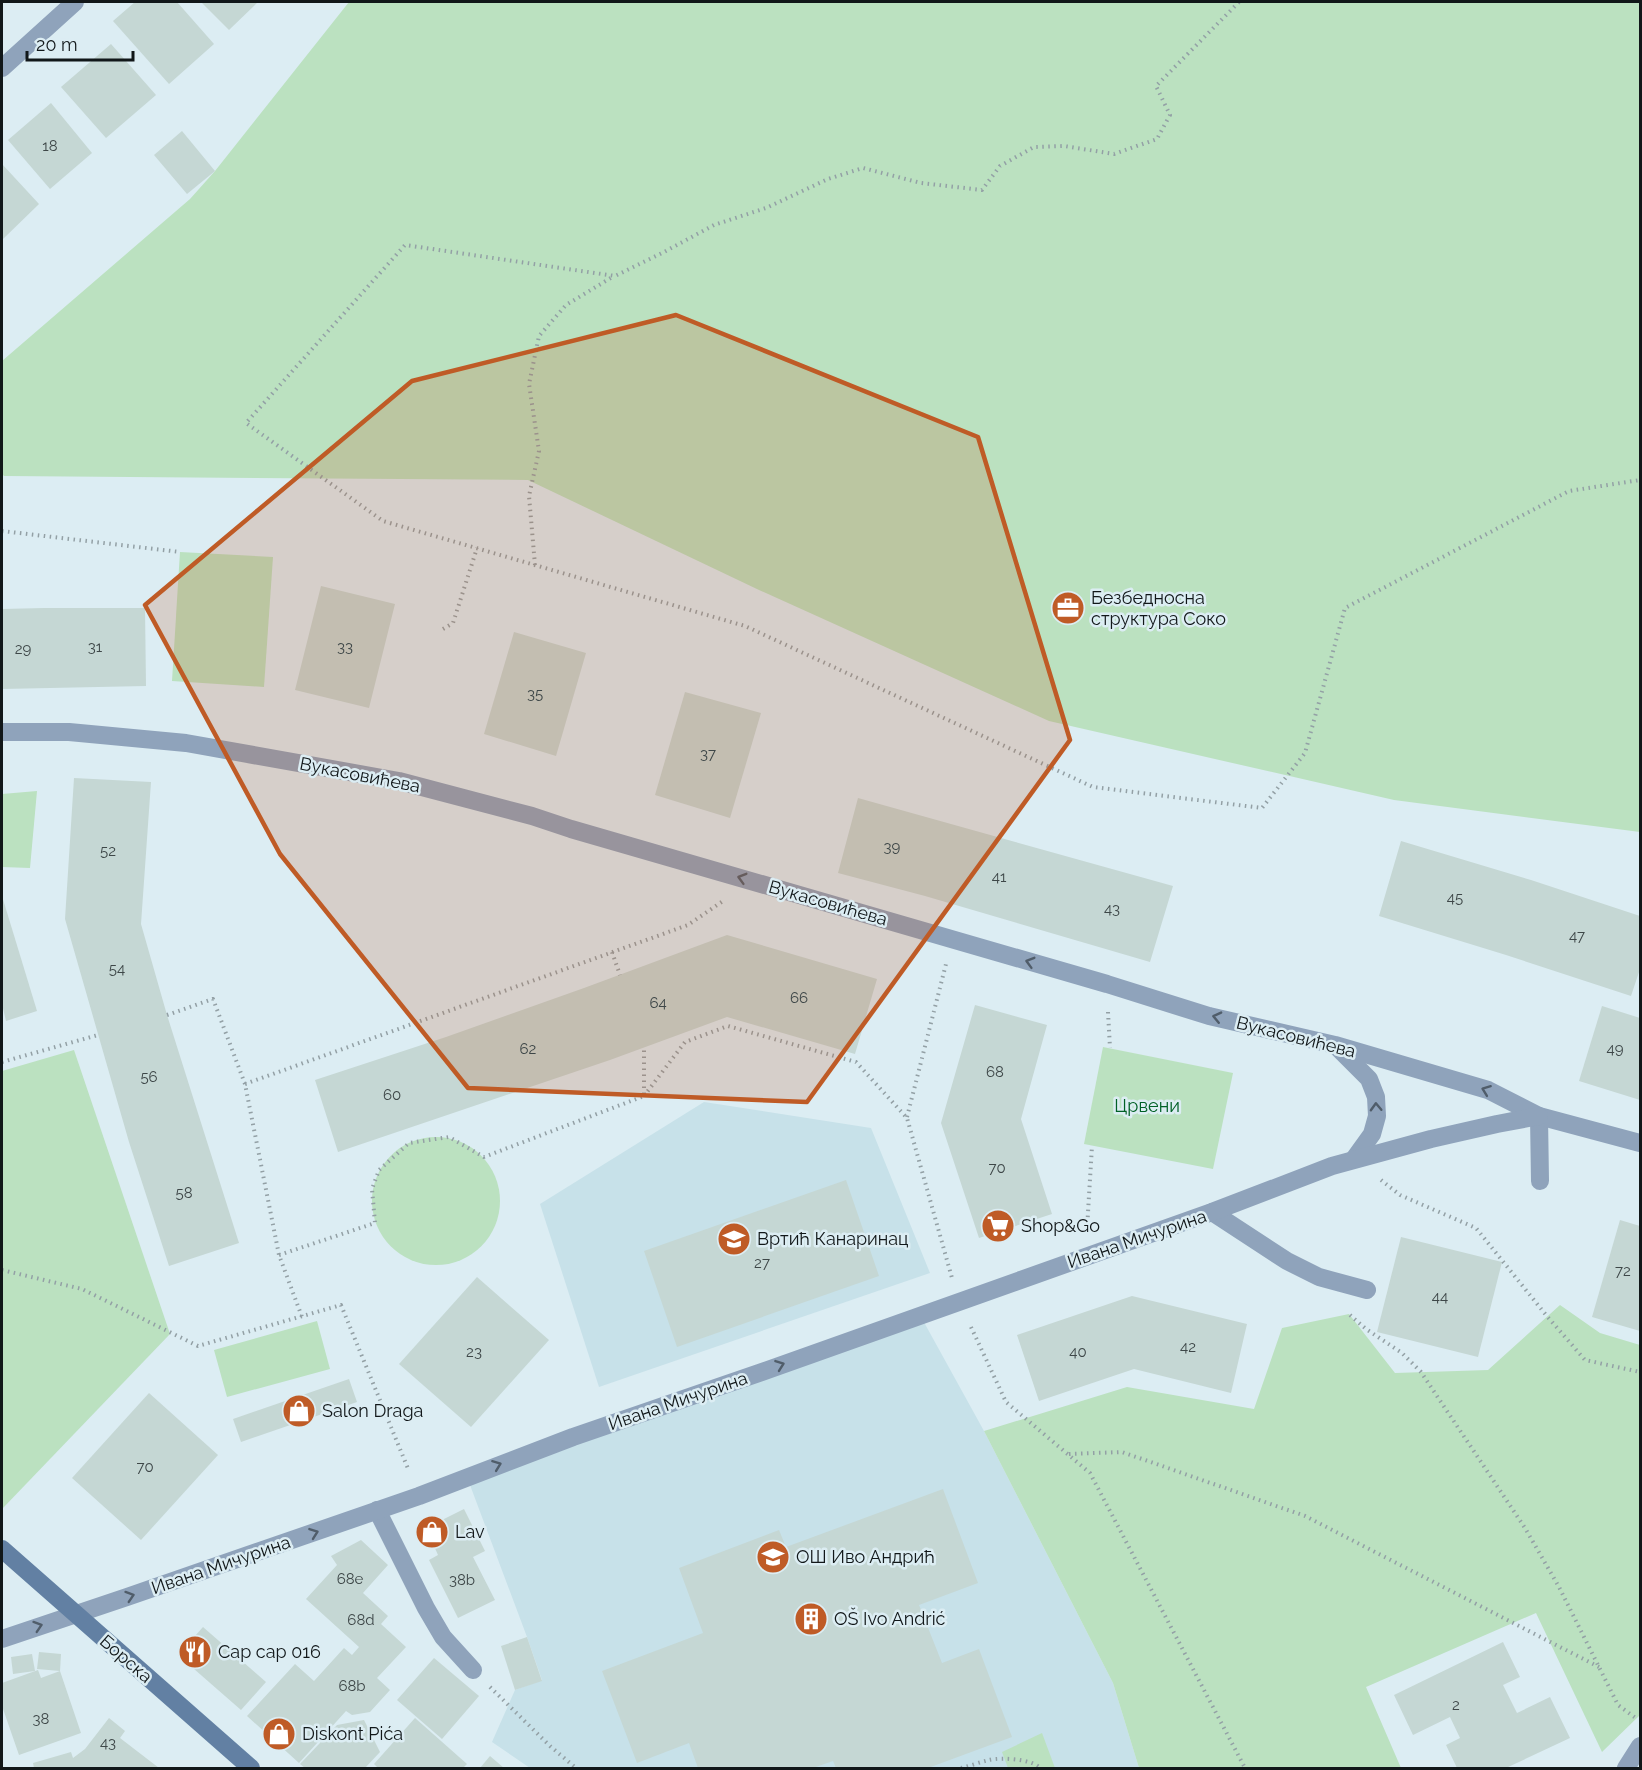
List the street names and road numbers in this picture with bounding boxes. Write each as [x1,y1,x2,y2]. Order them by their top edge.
street label: Вукасовићева [298,753,422,796]
street label: Вукасовићева [766,876,890,929]
street label: Вукасовићева [1234,1012,1358,1061]
street label: Ивана Мичурина [1065,1205,1209,1272]
street label: Ивана Мичурина [606,1367,750,1434]
street label: Ивана Мичурина [149,1531,293,1598]
street label: Борска [96,1630,157,1687]

